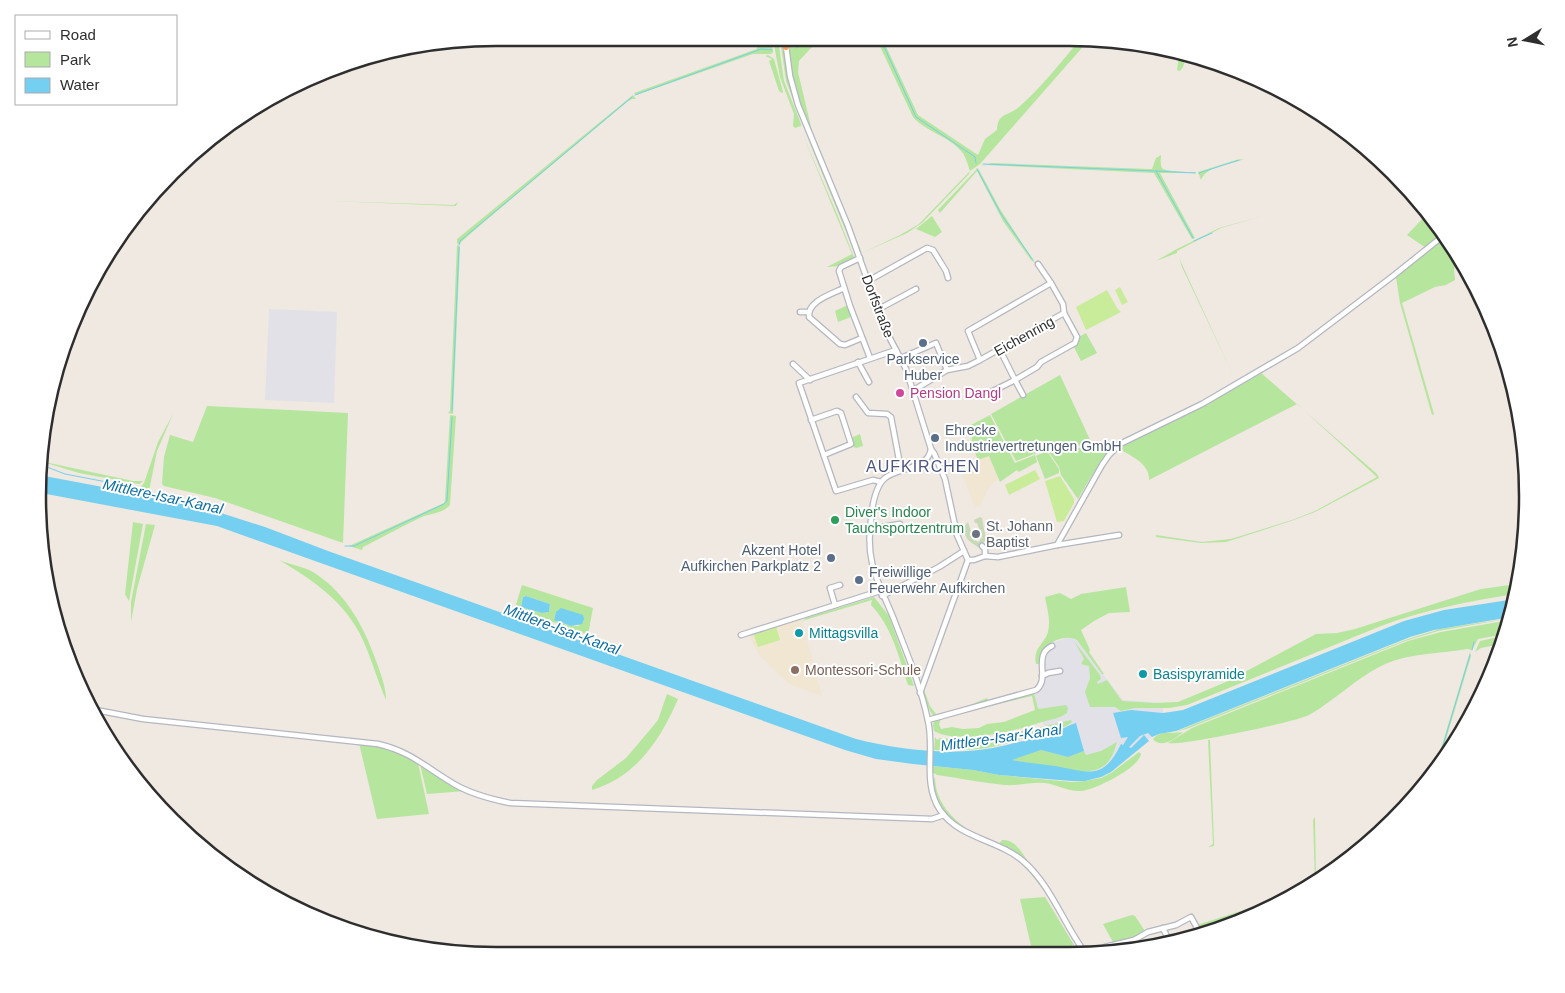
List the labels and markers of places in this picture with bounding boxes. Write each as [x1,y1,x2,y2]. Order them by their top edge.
marker: Parkservice Huber [917,337,929,349]
place label: Parkservice Huber [886,351,960,383]
place label: Pension Dangl [910,385,1001,401]
marker: Pension Dangl [894,387,906,399]
place label: Ehrecke Industrievertretungen GmbH [945,422,1122,454]
marker: Ehrecke Industrievertretungen GmbH [929,432,941,444]
place label: Diver's Indoor Tauchsportzentrum [845,504,964,536]
marker: Diver's Indoor Tauchsportzentrum [829,514,841,526]
place label: St. Johann Baptist [986,518,1053,550]
marker: St. Johann Baptist [970,528,982,540]
place label: Akzent Hotel Aufkirchen Parkplatz 2 [681,542,821,574]
marker: Akzent Hotel Aufkirchen Parkplatz 2 [825,552,837,564]
place label: Freiwillige Feuerwehr Aufkirchen [869,564,1005,596]
marker: Freiwillige Feuerwehr Aufkirchen [853,574,865,586]
place label: Mittagsvilla [809,625,878,641]
marker: Mittagsvilla [793,627,805,639]
place label: Montessori-Schule [805,662,921,678]
marker: Montessori-Schule [789,664,801,676]
place label: Basispyramide [1153,666,1245,682]
marker: Basispyramide [1137,668,1149,680]

